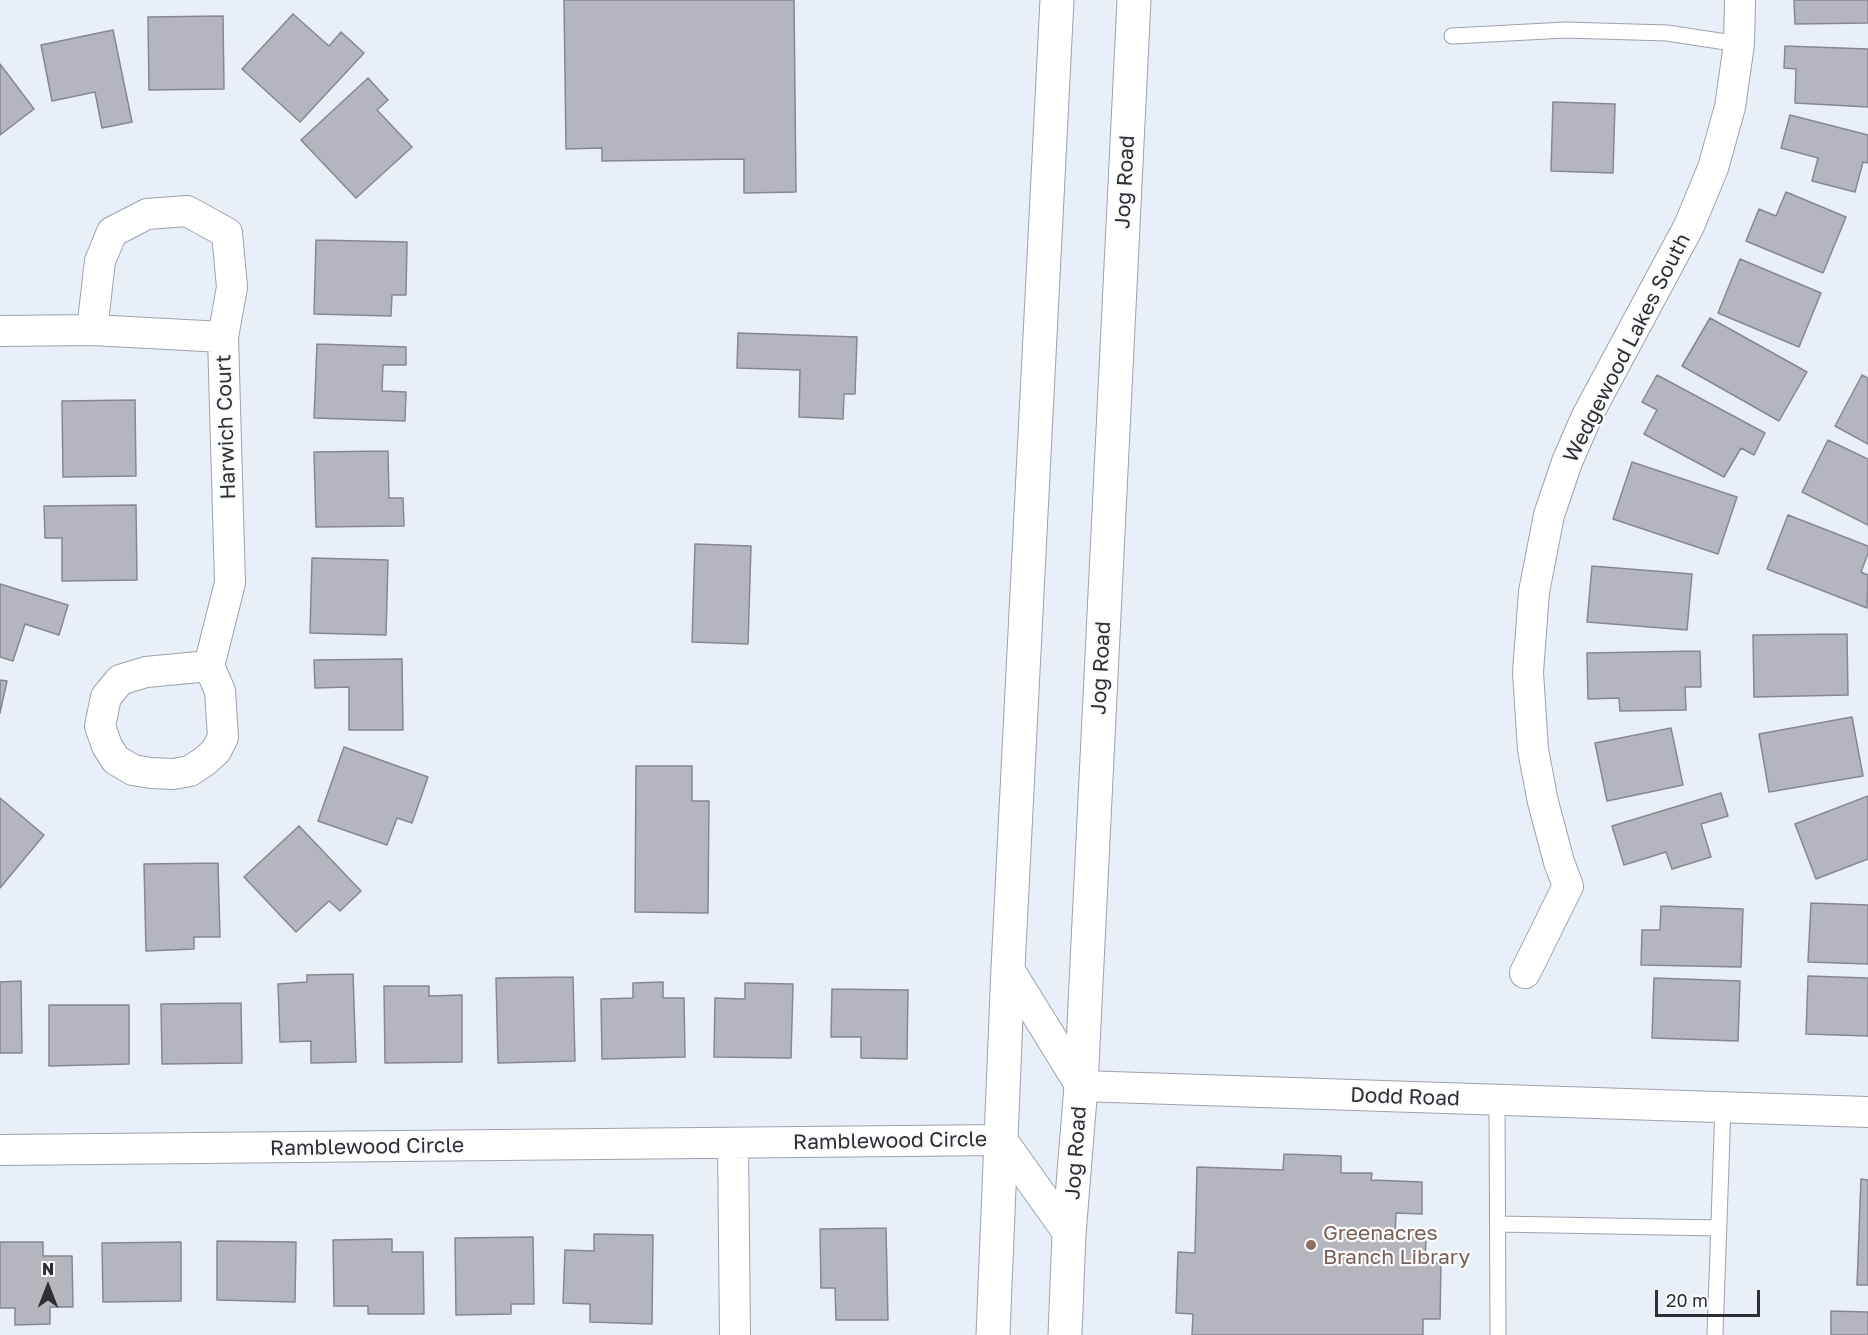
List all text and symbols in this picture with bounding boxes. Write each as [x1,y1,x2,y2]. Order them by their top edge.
street label: Jog Road [1110,134,1140,230]
street label: Wedgewood Lakes South [1558,229,1696,467]
street label: Harwich Court [211,354,241,500]
street label: Jog Road [1086,620,1116,716]
street label: Dodd Road [1350,1082,1460,1112]
street label: Jog Road [1060,1105,1092,1201]
street label: Ramblewood Circle [793,1127,987,1155]
street label: Ramblewood Circle [270,1133,464,1161]
place label: Greenacres Branch Library [1323,1220,1470,1270]
marker: Greenacres Branch Library [1304,1238,1318,1252]
north arrow [18,1257,78,1317]
text: N [42,1259,54,1279]
scale bar [1658,1278,1763,1316]
text: 20 m [1666,1289,1708,1311]

